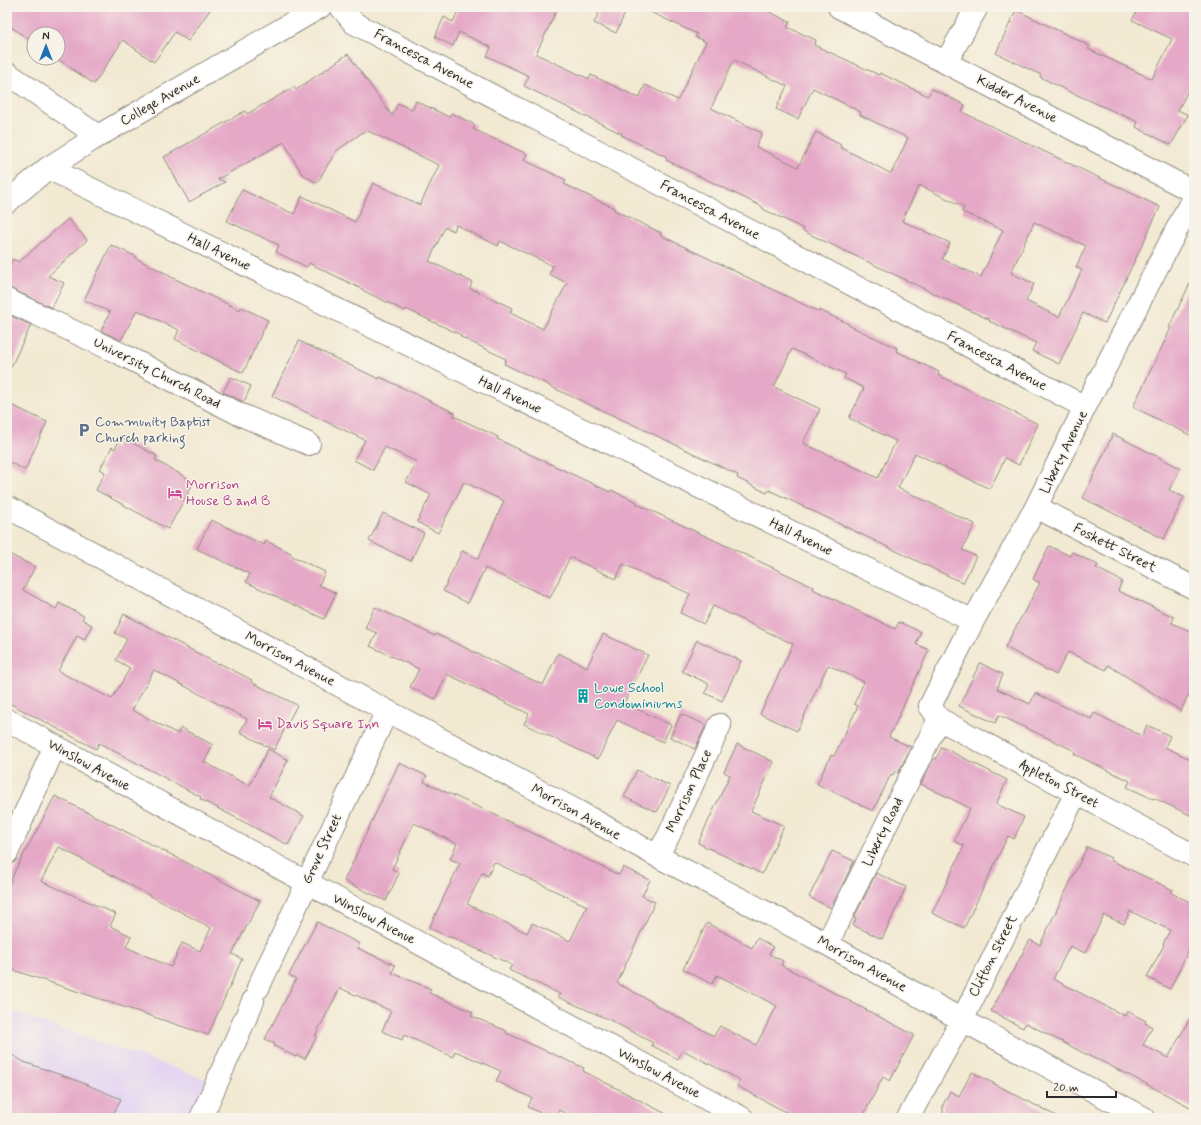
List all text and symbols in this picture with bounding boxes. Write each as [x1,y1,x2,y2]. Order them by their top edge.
street label: Francesca Avenue [371,25,477,93]
north arrow [26,26,66,66]
text: N [42,30,50,44]
street label: College Avenue [117,70,203,130]
street label: Kidder Avenue [973,71,1061,127]
street label: Francesca Avenue [657,176,763,244]
street label: Hall Avenue [184,229,254,275]
street label: Francesca Avenue [944,327,1050,395]
street label: University Church Road [90,333,224,413]
street label: Hall Avenue [475,372,545,418]
street label: Liberty Avenue [1036,407,1092,497]
place label: Community Baptist Church parking [95,413,211,449]
parking icon: Community Baptist Church parking [76,422,92,438]
place label: Morrison House B and B [186,476,270,510]
hotel icon: Morrison House B and B [167,485,183,501]
street label: Hall Avenue [766,514,836,560]
street label: Foskett Street [1070,519,1160,577]
street label: Morrison Avenue [242,628,338,690]
place label: Lowe School Condominiums [594,679,683,713]
building icon: Lowe School Condominiums [575,688,591,704]
place label: Davis Square Inn [276,715,380,733]
hotel icon: Davis Square Inn [257,716,273,732]
street label: Winslow Avenue [45,735,134,795]
street label: Morrison Place [662,747,716,835]
street label: Appleton Street [1016,756,1102,813]
street label: Morrison Avenue [528,780,624,844]
street label: Liberty Road [859,794,907,870]
street label: Grove Street [298,811,346,887]
street label: Winslow Avenue [329,890,419,949]
street label: Clifton Street [965,911,1022,1000]
street label: Morrison Avenue [814,932,910,996]
street label: Winslow Avenue [614,1044,704,1103]
scale bar [1047,1073,1116,1099]
text: 20 m [1053,1080,1079,1096]

